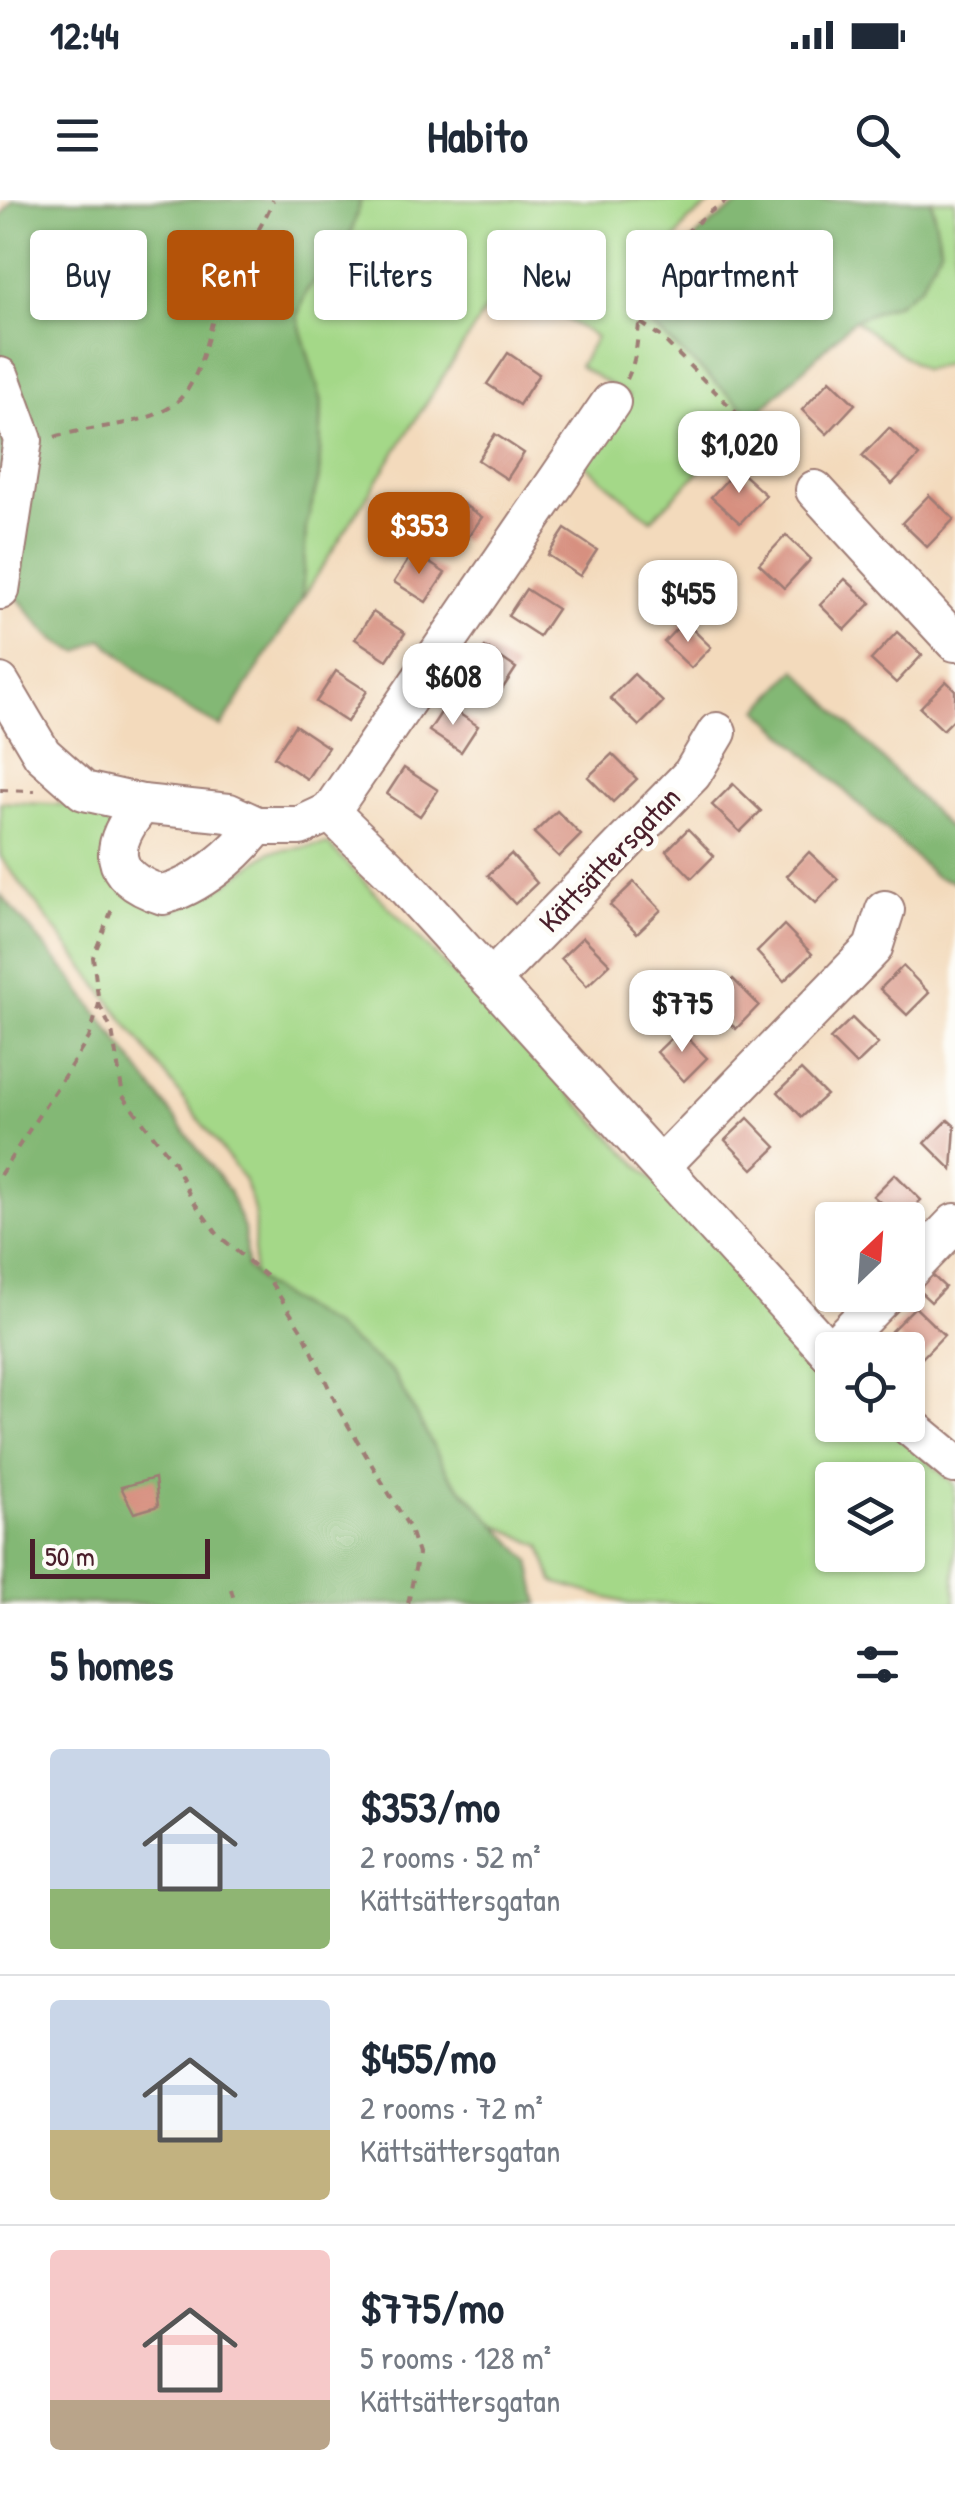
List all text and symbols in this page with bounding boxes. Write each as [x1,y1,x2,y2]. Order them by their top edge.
text: 12:44 [50,9,119,61]
text: Habito [427,105,528,166]
icon: menu [50,108,105,163]
icon: search [850,108,905,163]
chip: Buy [30,230,147,320]
chip: Rent [167,230,294,320]
chip: Filters [314,230,467,320]
chip: New [487,230,606,320]
chip: Apartment [626,230,833,320]
pin: $1,020 [658,411,820,496]
text: $1,020 [700,422,778,465]
pin: $353 [360,492,478,577]
text: $353 [390,503,448,546]
pin: $455 [629,560,747,645]
text: $455 [660,571,716,614]
pin: $608 [394,643,512,728]
text: $608 [424,654,482,697]
street label: Kättsättersgatan [529,778,689,940]
pin: $775 [623,970,741,1055]
text: $775 [651,981,713,1024]
north arrow [815,1202,925,1312]
map controls [815,1202,925,1572]
button: locate [815,1332,925,1442]
button: layers [815,1462,925,1572]
scale bar [30,1534,210,1578]
text: 50 m [45,1537,95,1575]
text: 5 homes [50,1636,173,1693]
icon: filters [850,1637,905,1692]
text: $353/mo [360,1778,500,1835]
icon: home [130,1789,250,1909]
text: 2 rooms · 52 m² [360,1835,541,1878]
text: Kättsättersgatan [360,1878,560,1921]
text: $455/mo [360,2029,496,2086]
icon: home [130,2040,250,2160]
text: 2 rooms · 72 m² [360,2086,543,2129]
text: Kättsättersgatan [360,2129,560,2172]
text: $775/mo [360,2279,504,2336]
icon: home [130,2290,250,2410]
text: 5 rooms · 128 m² [360,2336,551,2379]
text: Kättsättersgatan [360,2379,560,2422]

